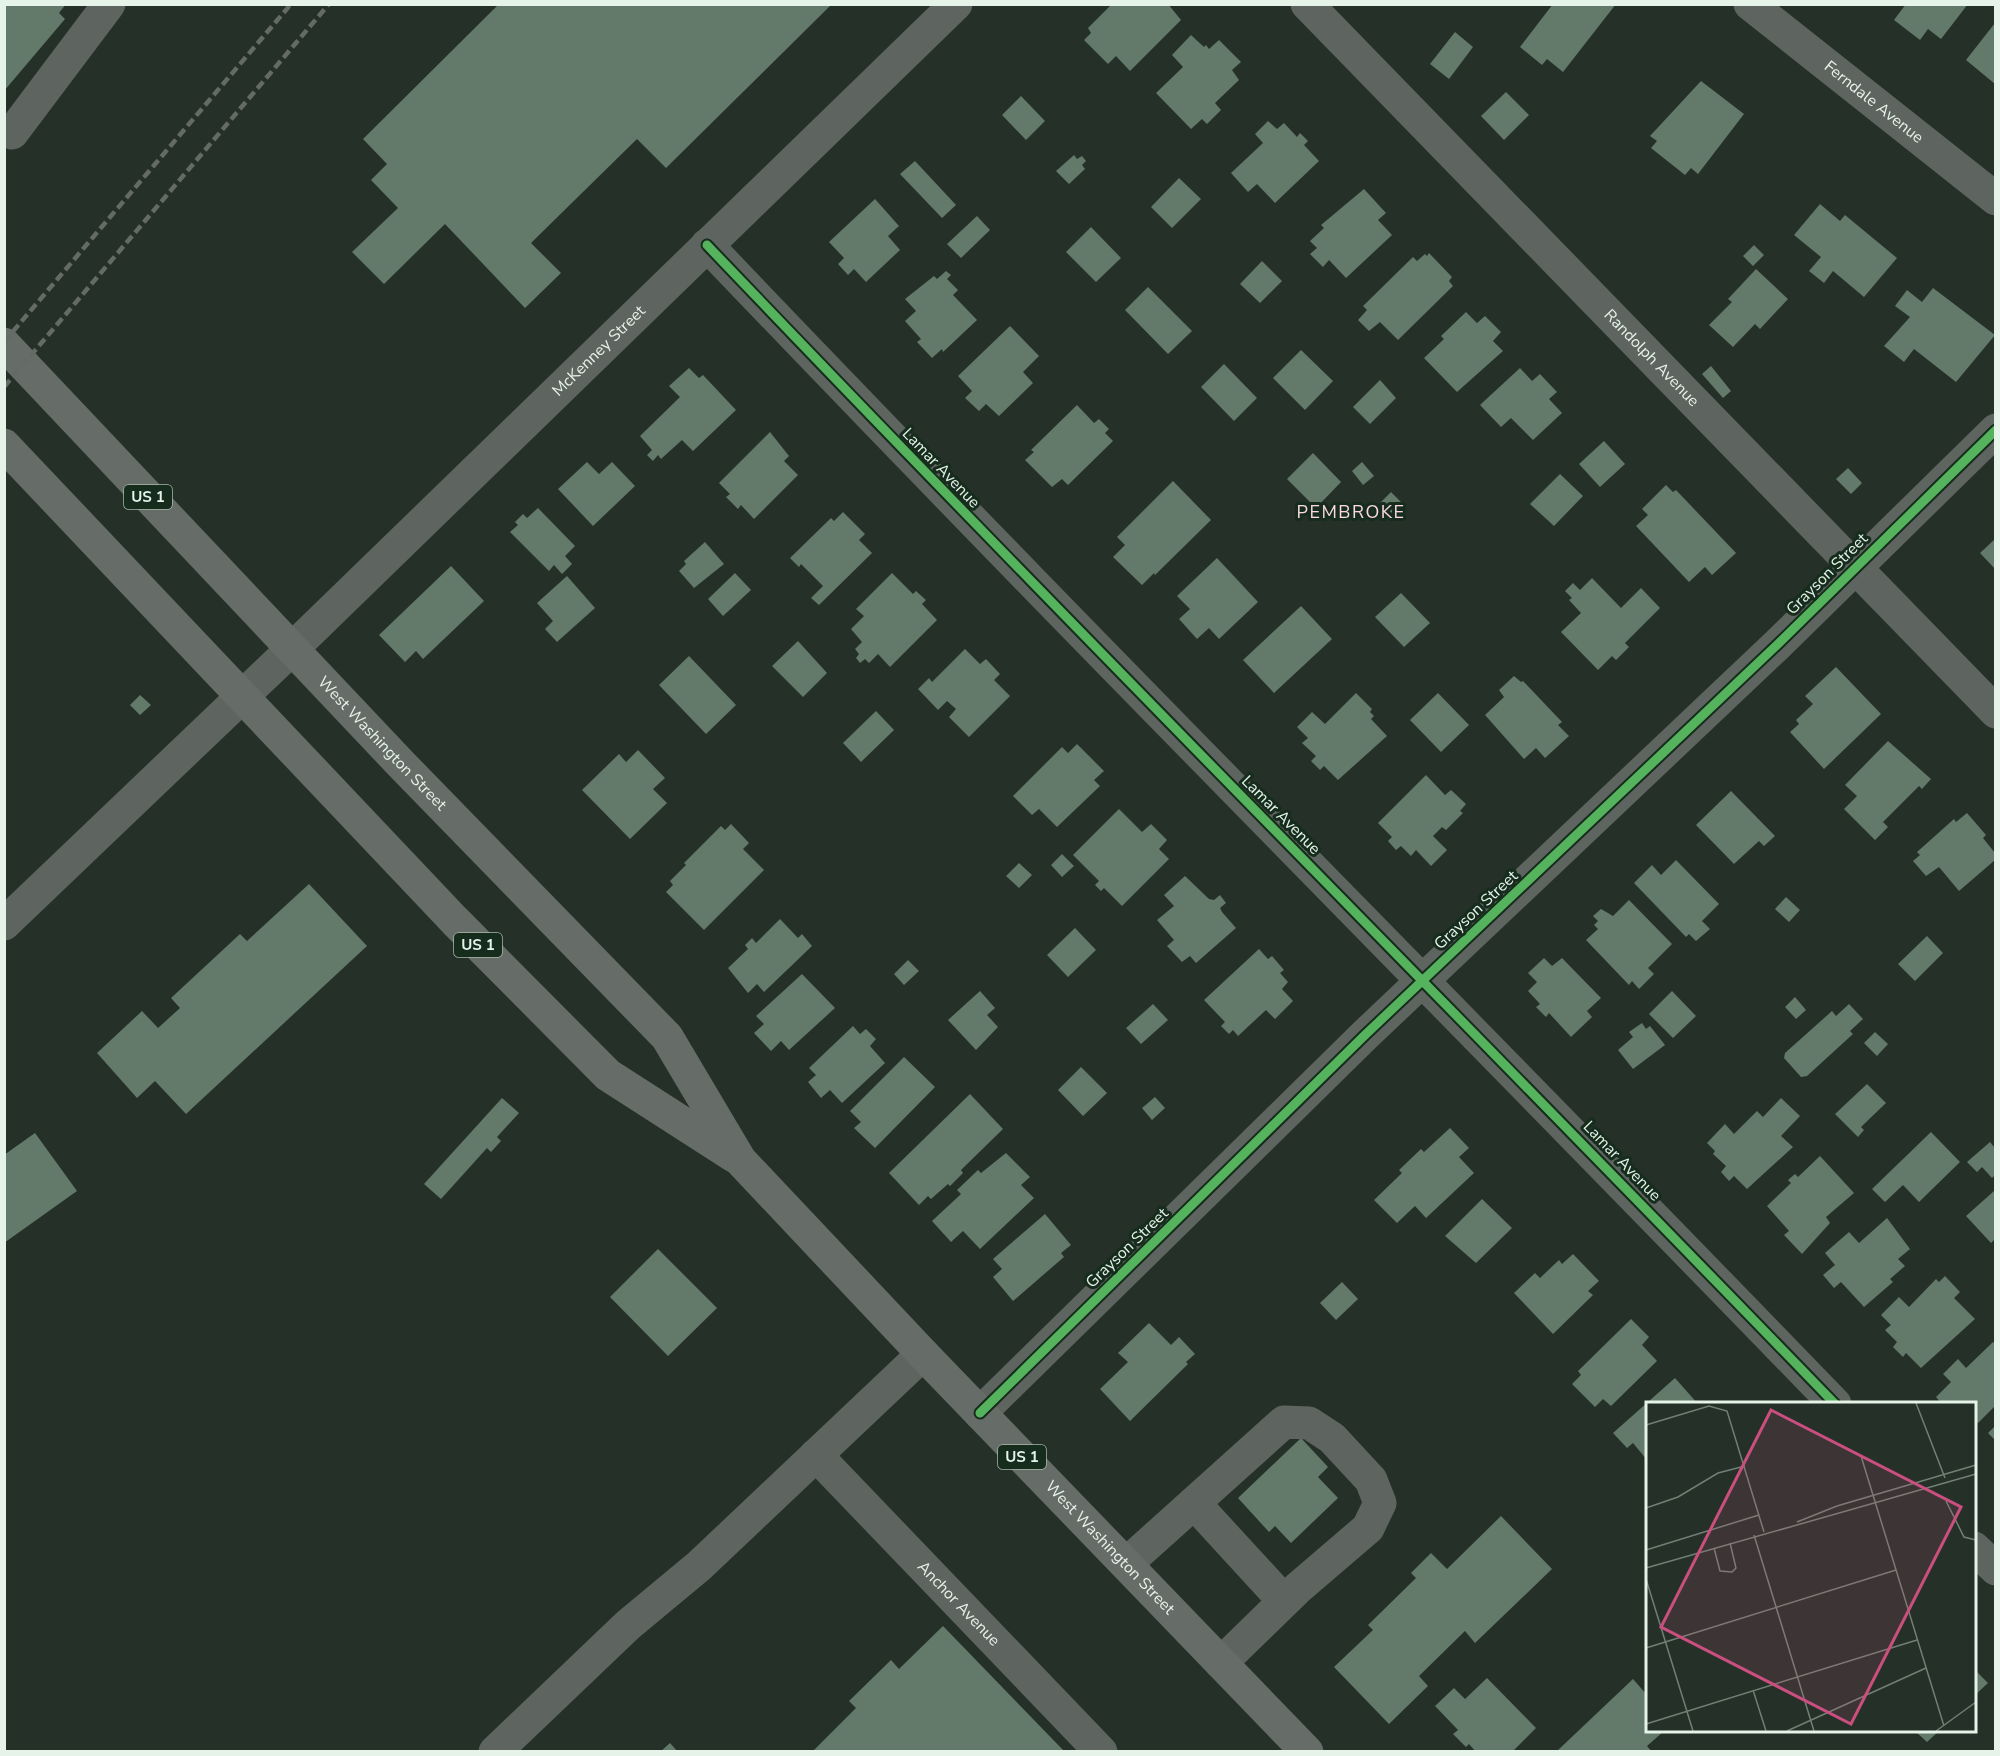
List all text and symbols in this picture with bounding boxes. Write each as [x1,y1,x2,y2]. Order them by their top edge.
street label: Ferndale Avenue [1819,56,1928,148]
street label: McKenney Street [547,300,651,401]
street label: Randolph Avenue [1599,304,1704,412]
street label: Lamar Avenue [897,423,985,513]
road number: US 1 [124,485,172,509]
district label: PEMBROKE [1297,500,1405,524]
street label: Grayson Street [1781,528,1873,620]
street label: West Washington Street [313,671,452,816]
street label: Lamar Avenue [1237,771,1325,859]
street label: Grayson Street [1429,865,1523,955]
road number: US 1 [454,933,502,957]
street label: Lamar Avenue [1578,1116,1666,1206]
street label: Grayson Street [1081,1203,1173,1293]
inset map [1646,1402,1976,1732]
road number: US 1 [998,1445,1046,1469]
street label: West Washington Street [1040,1476,1180,1620]
street label: Anchor Avenue [912,1556,1005,1651]

